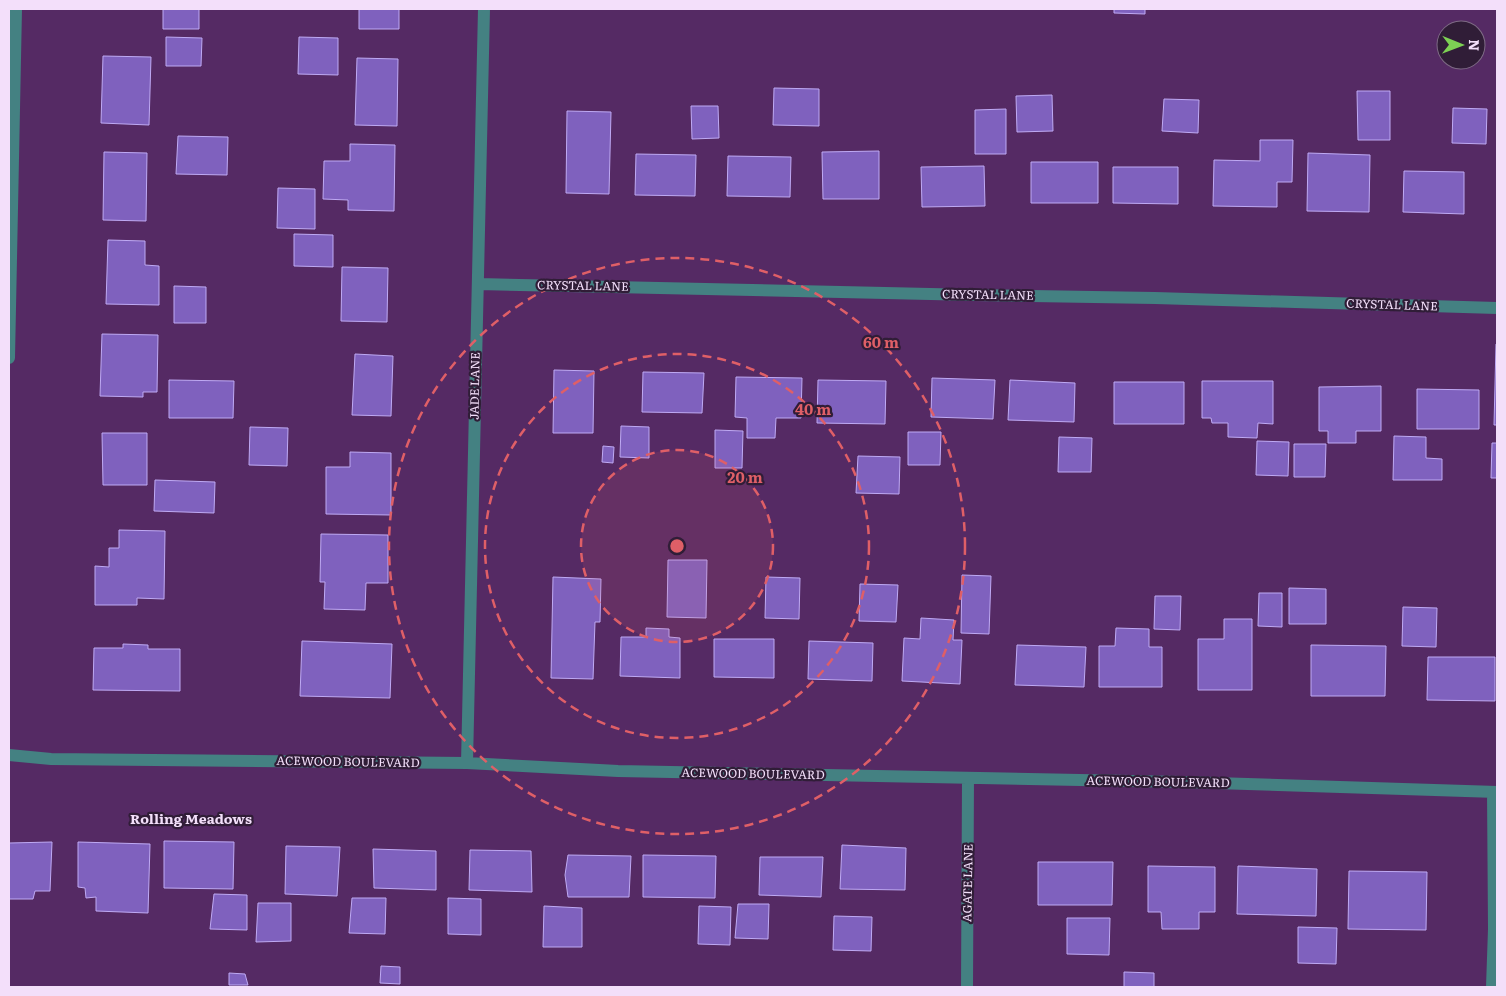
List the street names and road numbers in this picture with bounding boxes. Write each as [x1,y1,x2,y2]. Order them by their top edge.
street label: CRYSTAL LANE [537,275,629,295]
street label: CRYSTAL LANE [942,284,1034,304]
street label: CRYSTAL LANE [1346,293,1438,315]
street label: JADE LANE [464,351,484,420]
street label: ACEWOOD BOULEVARD [276,751,420,771]
street label: ACEWOOD BOULEVARD [681,763,825,783]
street label: ACEWOOD BOULEVARD [1086,771,1230,791]
street label: AGATE LANE [957,843,977,922]

